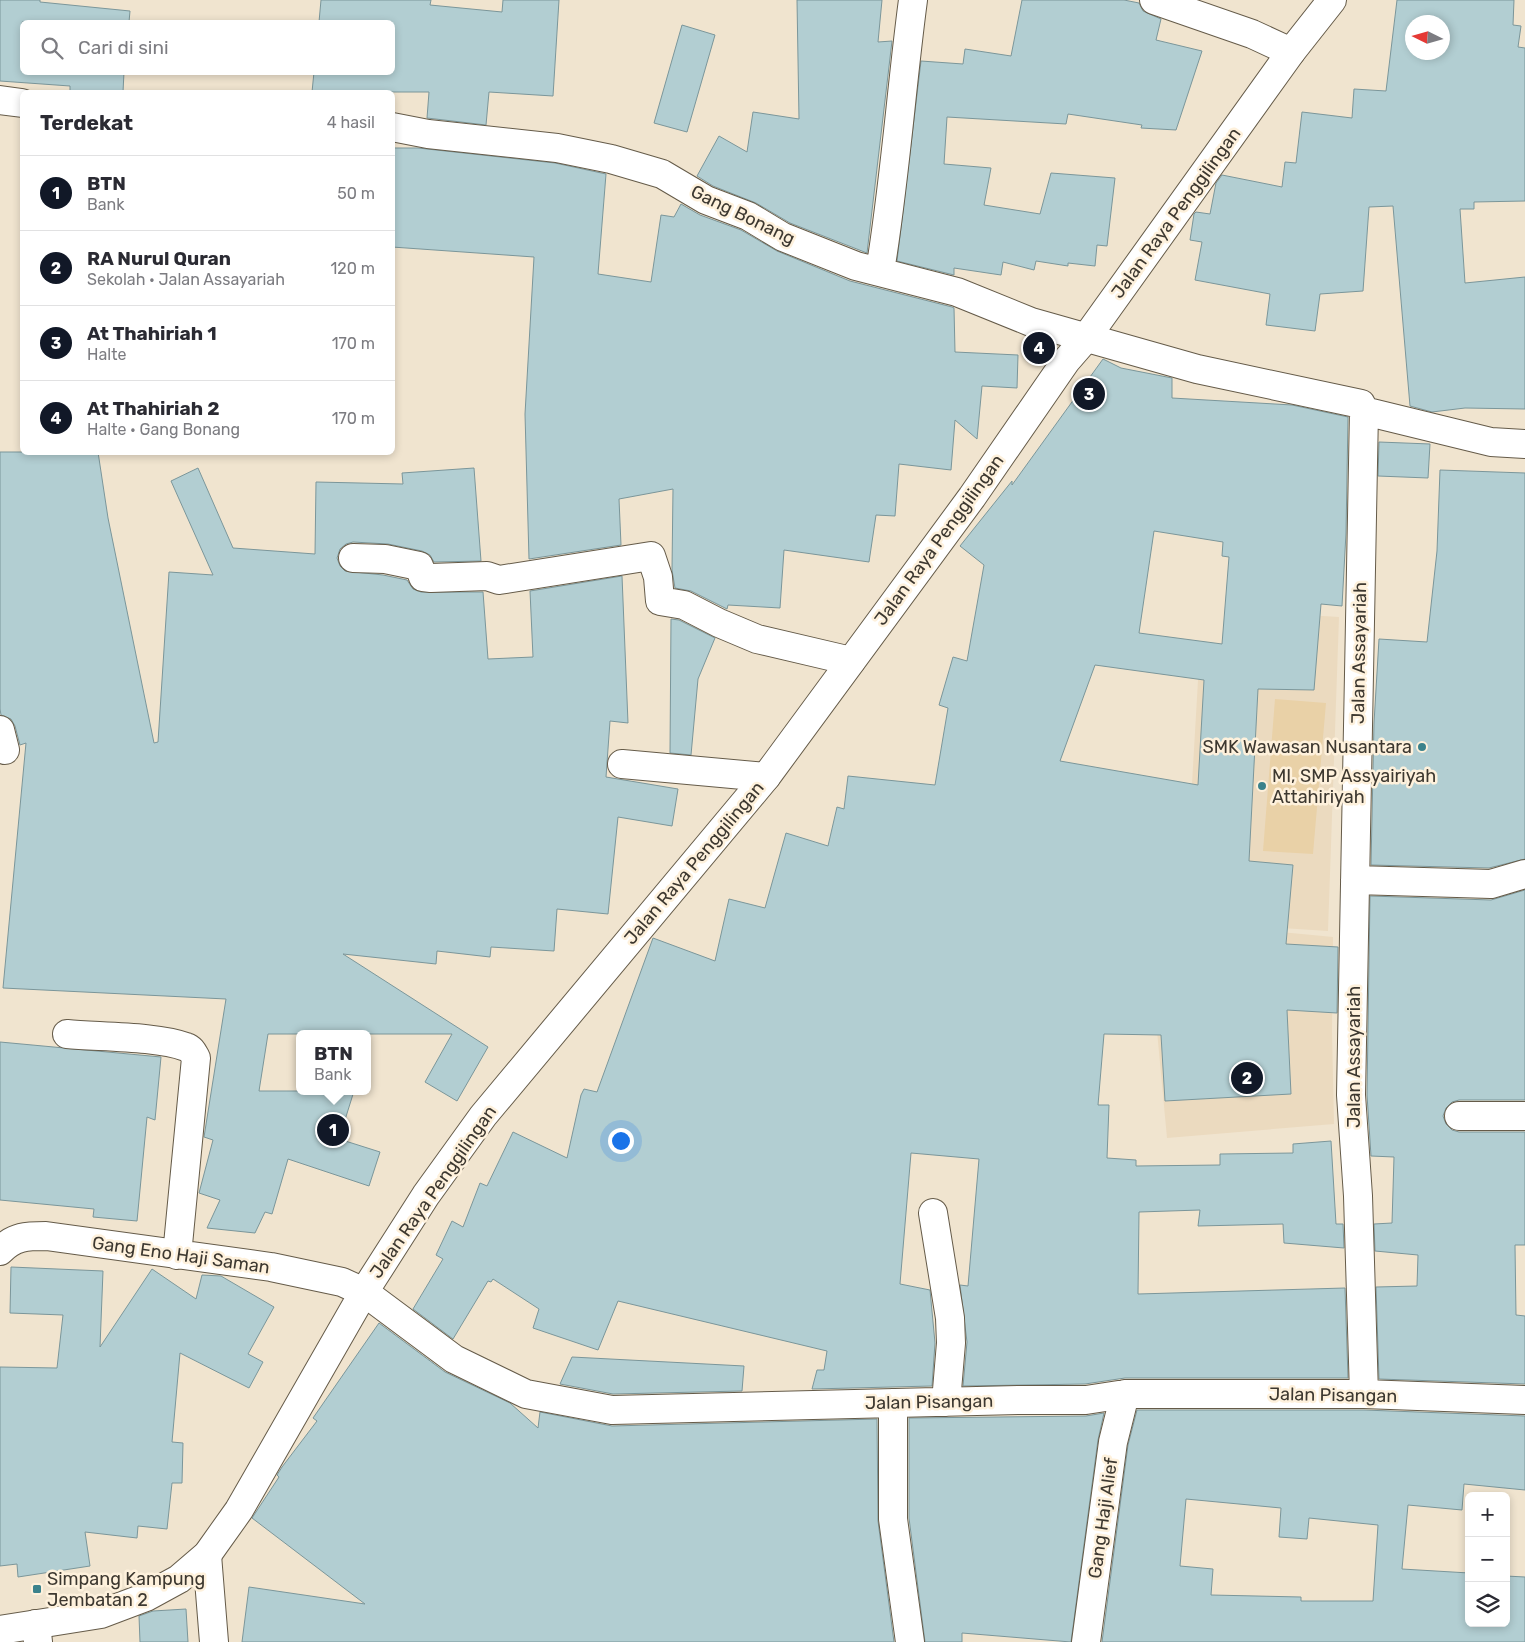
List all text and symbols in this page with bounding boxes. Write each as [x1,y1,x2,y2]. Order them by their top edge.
north arrow [1405,15,1450,60]
search box [20,20,395,75]
icon: search [38,34,66,62]
text: Cari di sini [78,36,169,59]
text: Terdekat [40,110,133,135]
text: 4 hasil [327,113,375,132]
street label: Jalan Raya Penggilingan [1107,123,1245,303]
text: BTN [87,172,126,195]
street label: Gang Bonang [687,180,799,250]
text: 1 [52,184,60,203]
text: 50 m [337,184,375,203]
text: Bank [87,195,124,214]
text: RA Nurul Quran [87,247,231,270]
text: 2 [51,259,61,278]
text: 120 m [330,259,375,278]
text: Sekolah · Jalan Assayariah [87,270,285,289]
text: At Thahiriah 1 [87,322,217,345]
pin: 4 [1023,329,1055,367]
text: 3 [51,334,61,353]
text: 170 m [332,334,375,353]
text: Halte [87,345,126,364]
pin: 3 [1073,375,1105,413]
text: At Thahiriah 2 [87,397,220,420]
text: 4 [51,409,61,428]
text: 170 m [332,409,375,428]
text: Halte · Gang Bonang [87,420,240,439]
street label: Jalan Raya Penggilingan [870,450,1008,630]
street label: Jalan Assayariah [1347,582,1371,724]
place label: SMK Wawasan Nusantara [1202,736,1412,758]
marker: SMK Wawasan Nusantara [1416,741,1428,753]
place label: MI, SMP Assyairiyah Attahiriyah [1272,765,1436,808]
street label: Jalan Raya Penggilingan [619,777,769,949]
marker: MI, SMP Assyairiyah Attahiriyah [1256,780,1268,792]
street label: Jalan Assayariah [1343,986,1365,1128]
popup [296,1030,371,1095]
text: BTN [314,1042,353,1065]
pin: 2 [1231,1059,1263,1097]
text: Bank [314,1065,352,1084]
street label: Jalan Raya Penggilingan [365,1101,501,1283]
pin: 1 [317,1111,349,1149]
your location [608,1128,634,1154]
street label: Gang Eno Haji Saman [91,1232,271,1278]
street label: Jalan Pisangan [1269,1383,1397,1407]
street label: Jalan Pisangan [865,1390,993,1414]
street label: Gang Haji Alief [1084,1456,1122,1580]
map controls [1465,1492,1510,1627]
button: + [1465,1492,1510,1537]
button: − [1465,1537,1510,1582]
place label: Simpang Kampung Jembatan 2 [47,1568,205,1611]
button: layers [1465,1582,1510,1627]
marker: Simpang Kampung Jembatan 2 [31,1583,43,1595]

